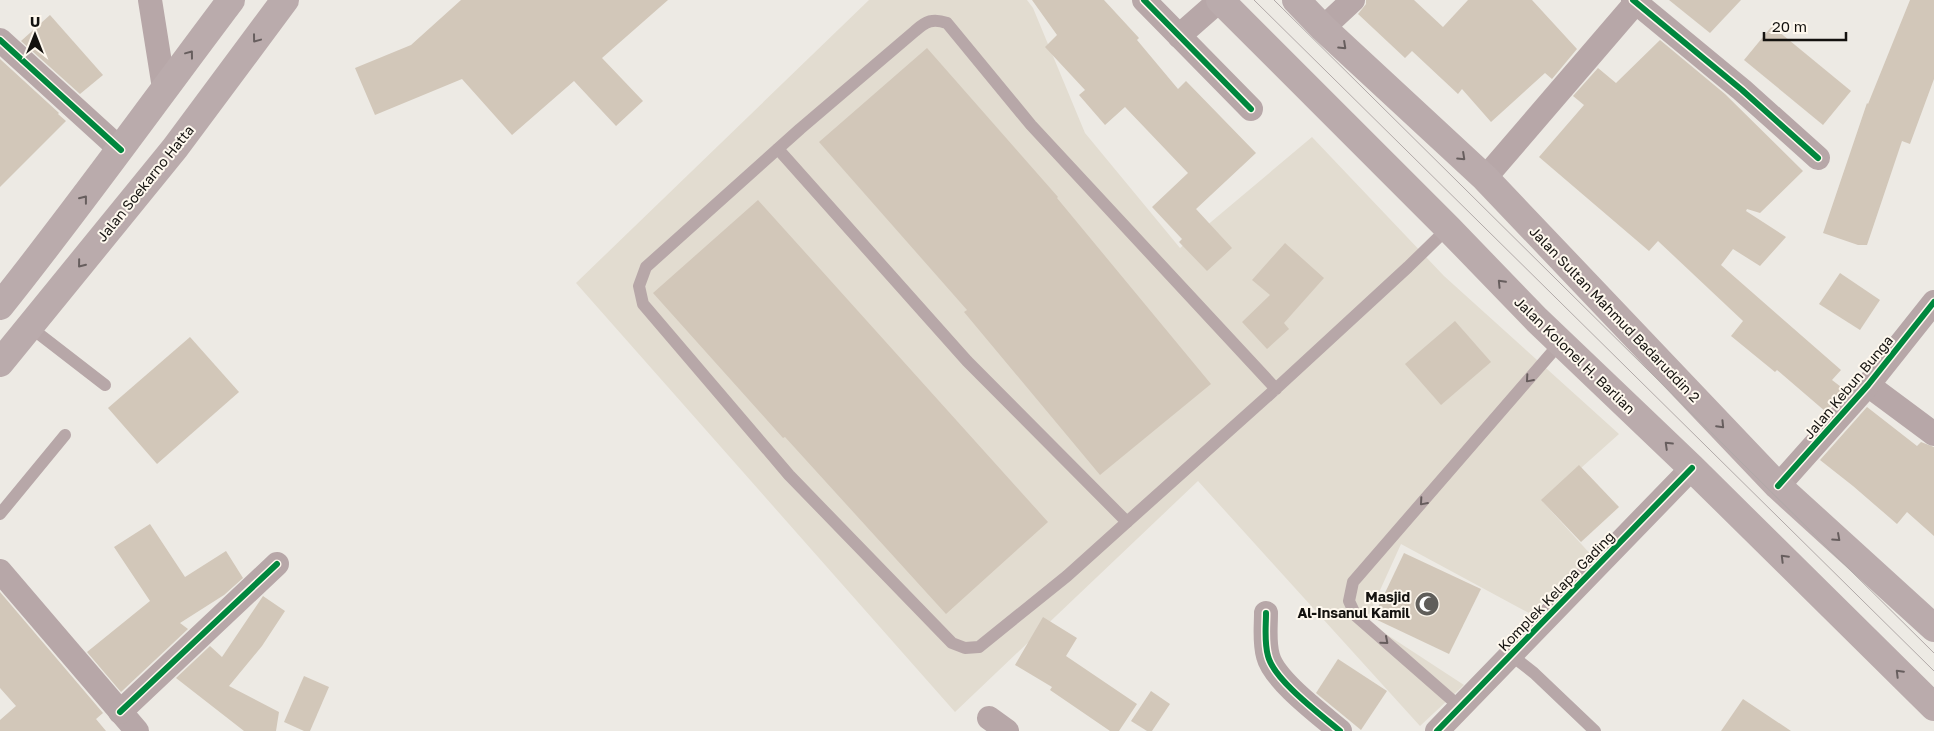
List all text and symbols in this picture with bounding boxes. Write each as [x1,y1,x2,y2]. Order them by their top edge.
north arrow [10,10,60,60]
scale bar [1764,10,1846,42]
text: U [30,13,40,30]
text: 20 m [1772,17,1807,35]
one-way arrow [253,33,262,43]
one-way arrow [1337,40,1346,49]
one-way arrow [185,51,193,60]
street label: Jalan Soekarno Hatta [93,121,197,245]
one-way arrow [1457,151,1466,160]
one-way arrow [78,195,87,204]
street label: Jalan Sultan Mahmud Badaruddin 2 [1526,223,1704,405]
one-way arrow [78,258,86,267]
one-way arrow [1498,279,1507,288]
street label: Jalan Kolonel H. Barlian [1511,293,1639,417]
street label: Jalan Kebun Bunga [1800,332,1896,442]
one-way arrow [1526,373,1534,382]
one-way arrow [1715,419,1724,428]
one-way arrow [1664,442,1673,451]
one-way arrow [1420,496,1428,505]
street label: Komplek Kelapa Gading [1494,528,1618,654]
one-way arrow [1831,532,1840,541]
one-way arrow [1781,555,1790,564]
place label: Masjid Al-Insanul Kamil [1298,588,1410,621]
mosque icon: Masjid Al-Insanul Kamil [1414,591,1440,617]
one-way arrow [1379,635,1388,644]
one-way arrow [1896,670,1905,679]

